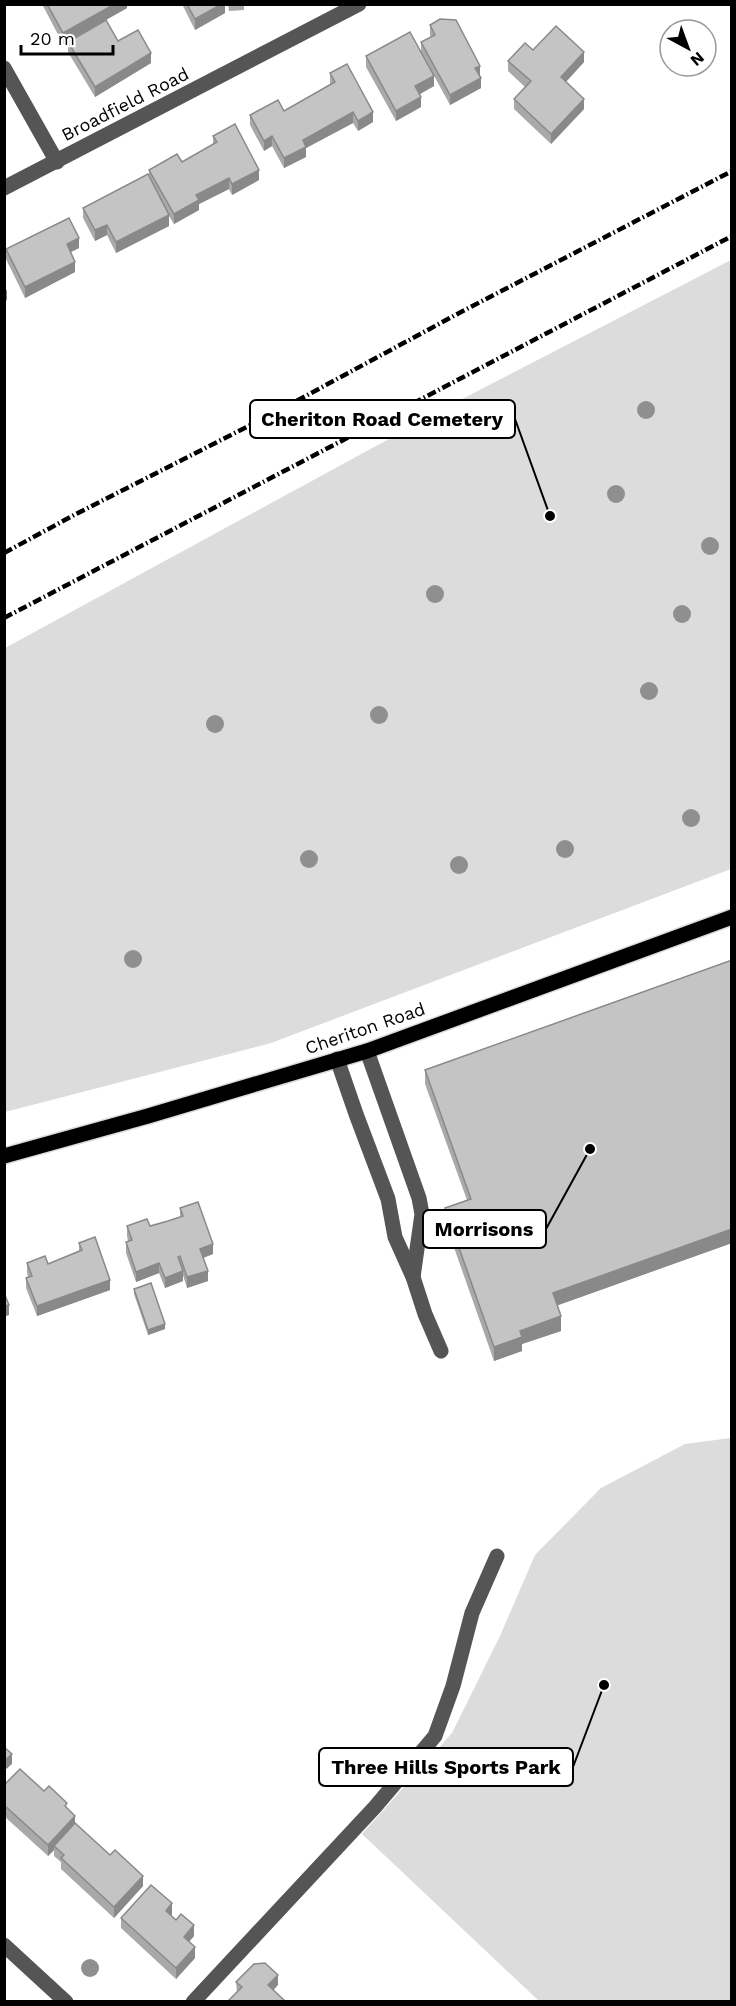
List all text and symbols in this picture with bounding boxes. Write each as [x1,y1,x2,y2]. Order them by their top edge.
scale bar [21,18,112,56]
north arrow [658,18,718,78]
text: 20 m [30,28,75,49]
text: N [687,48,708,70]
street label: Broadfield Road [58,63,192,145]
callout: Cheriton Road Cemetery [250,400,515,438]
text: Cheriton Road Cemetery [261,407,504,431]
street label: Cheriton Road [302,998,428,1058]
callout: Morrisons [423,1210,546,1248]
text: Morrisons [435,1217,534,1241]
callout: Three Hills Sports Park [319,1748,573,1786]
text: Three Hills Sports Park [331,1755,561,1779]

